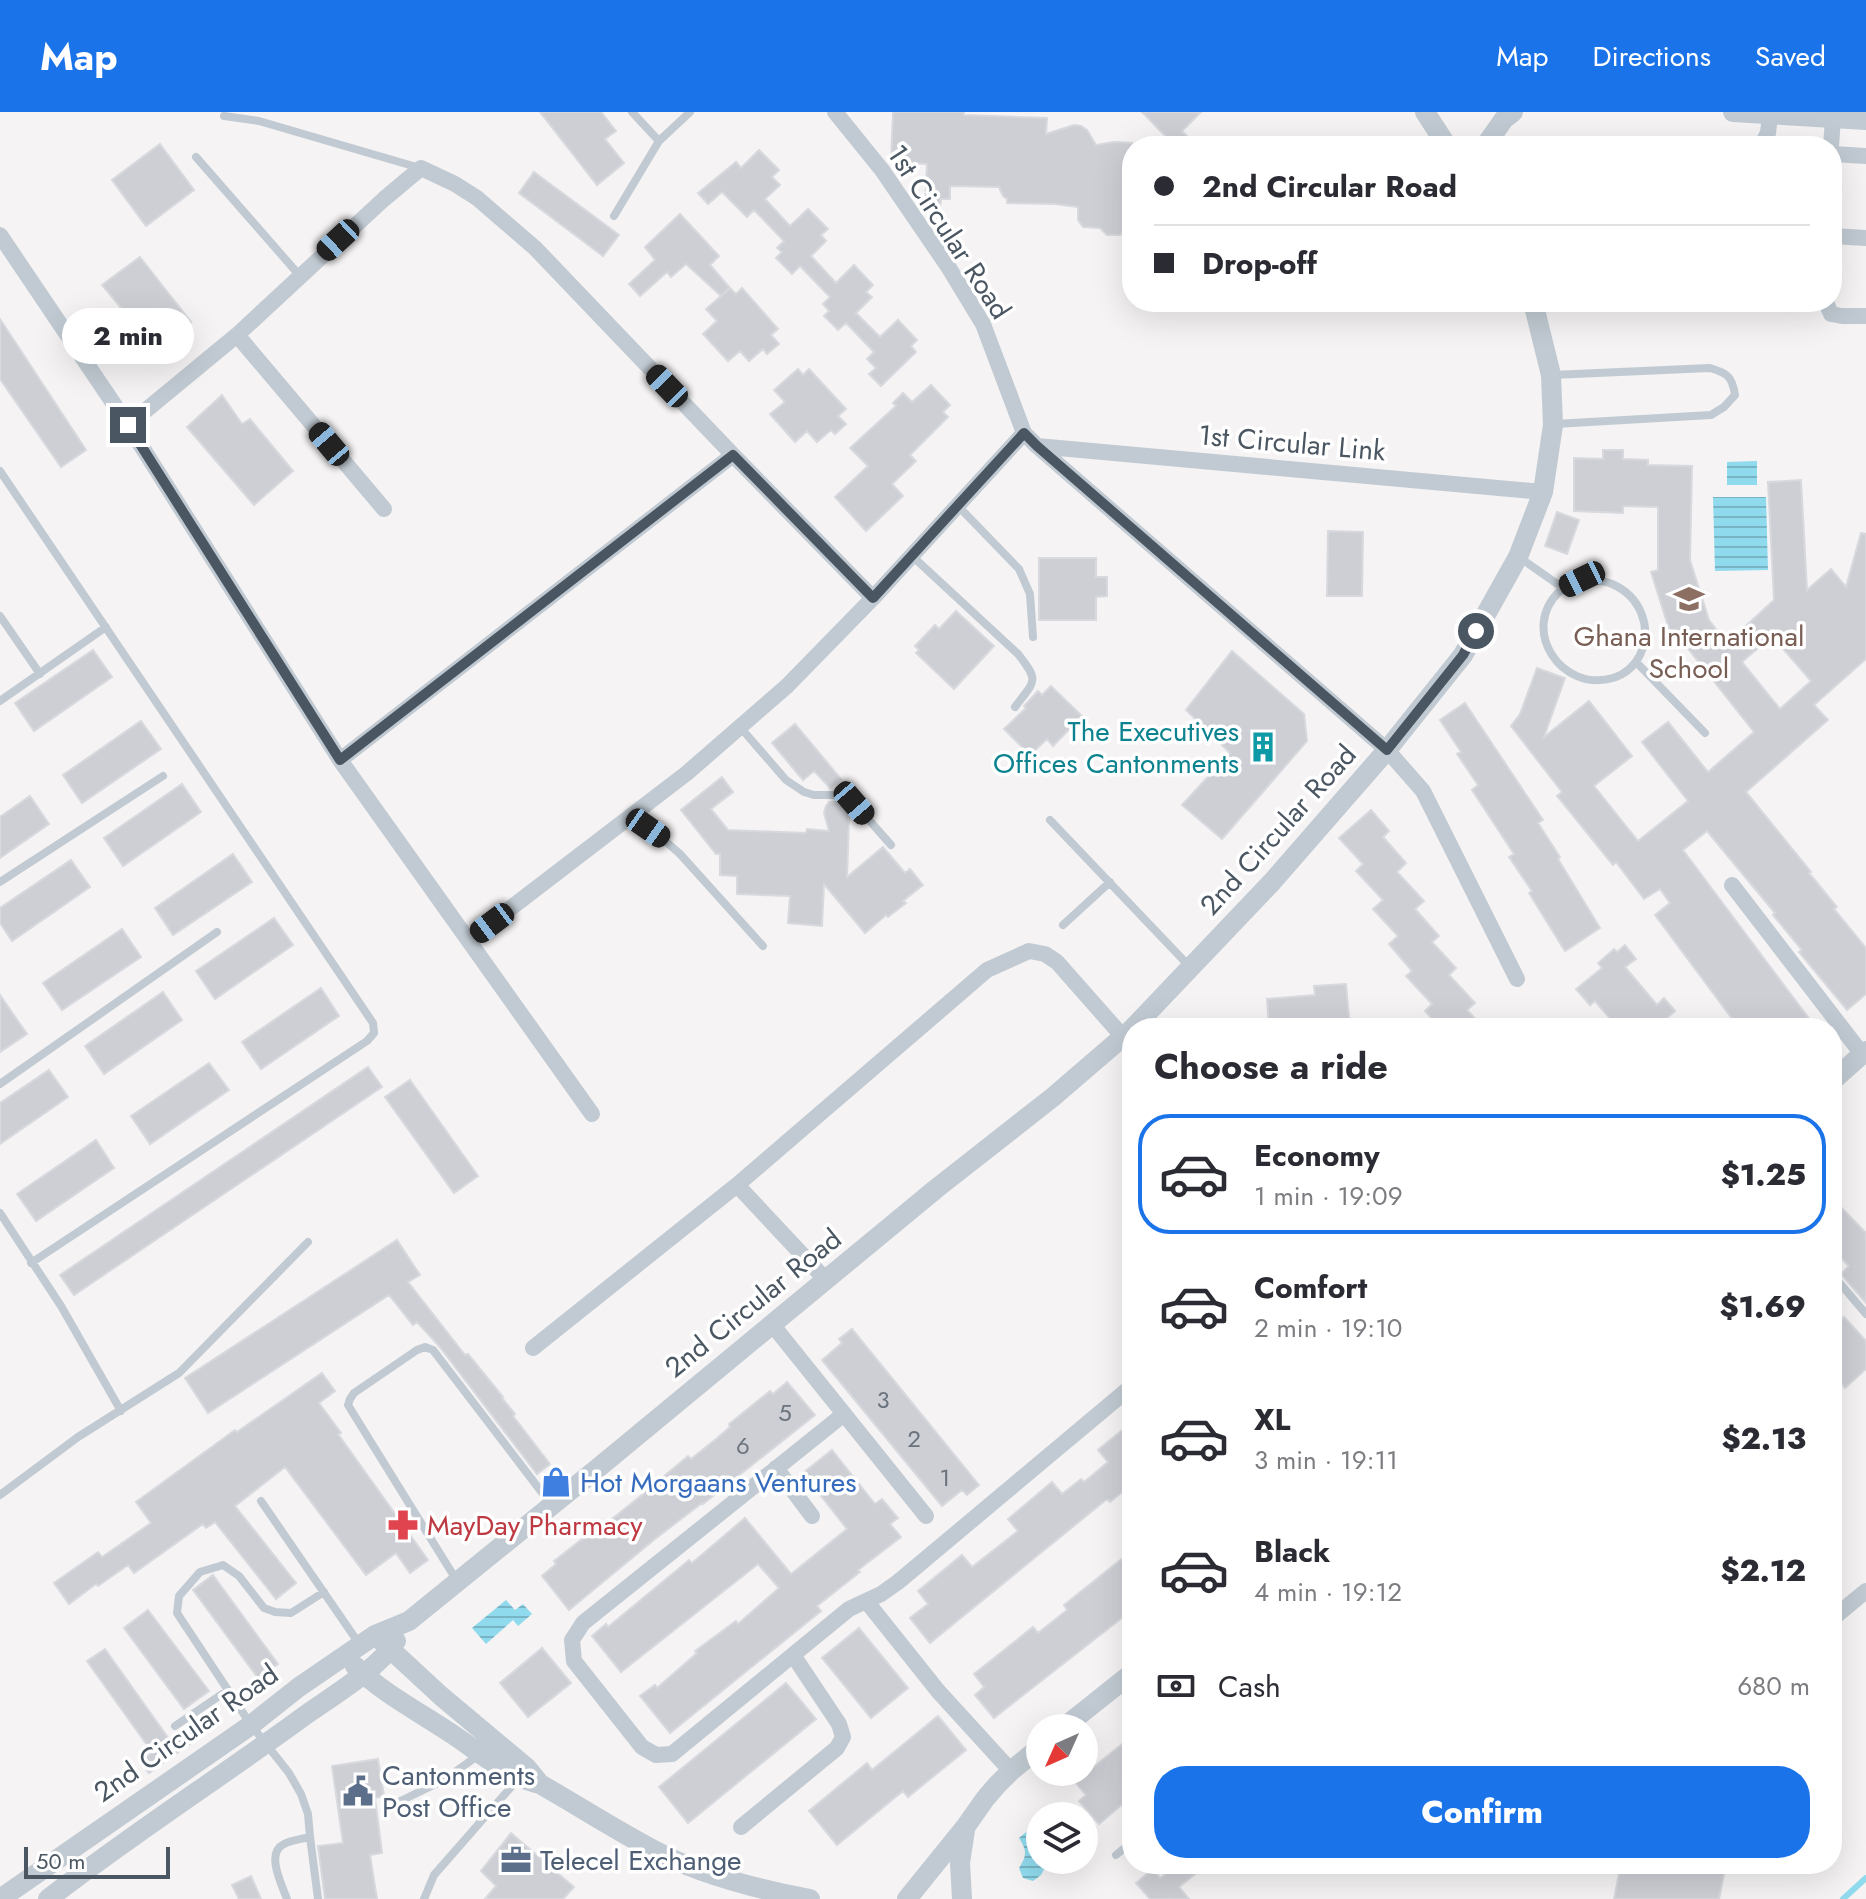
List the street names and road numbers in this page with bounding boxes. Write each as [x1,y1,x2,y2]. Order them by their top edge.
street label: 1st Circular Road [877,137,1021,327]
street label: 1st Circular Link [1197,414,1388,472]
street label: 2nd Circular Road [1190,736,1366,924]
street label: 2nd Circular Road [656,1219,850,1387]
street label: 2nd Circular Road [85,1654,287,1812]

